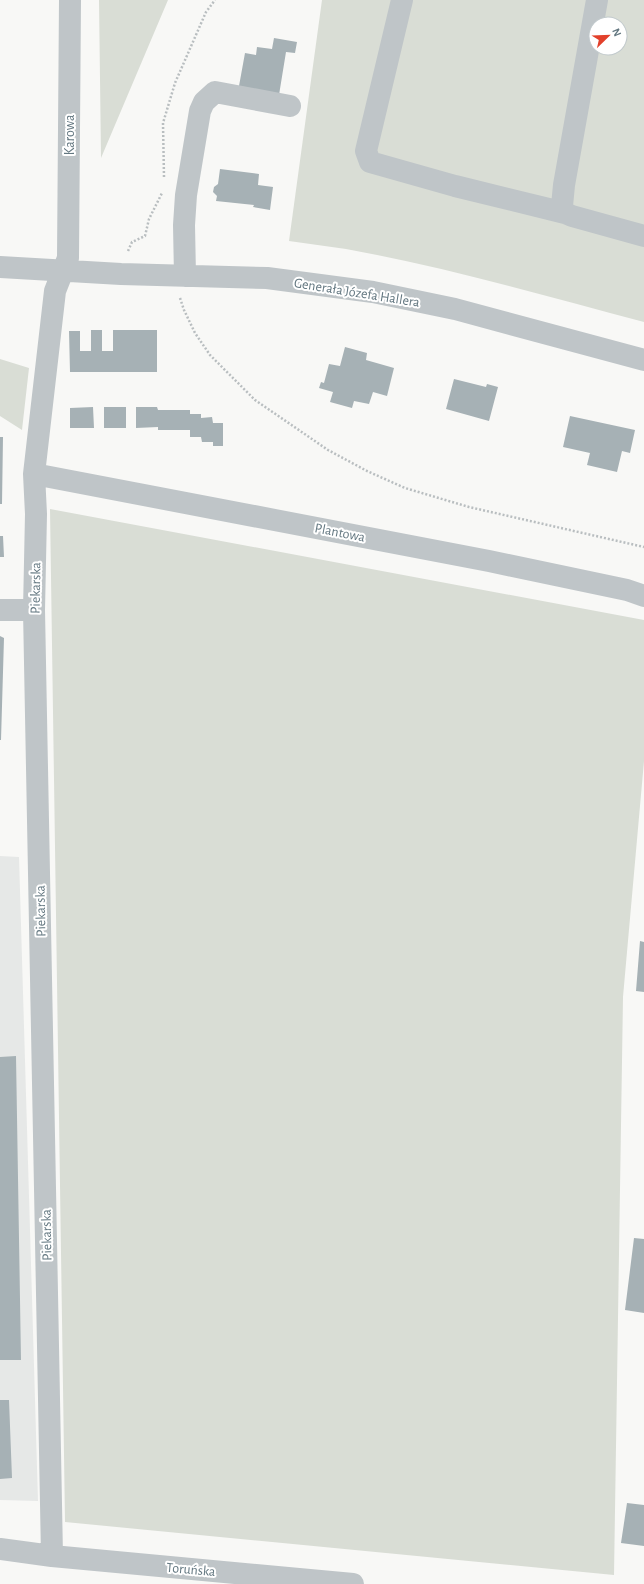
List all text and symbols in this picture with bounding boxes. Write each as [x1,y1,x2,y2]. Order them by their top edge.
north arrow [588,16,628,56]
text: N [610,27,623,38]
street label: Karowa [63,114,77,155]
street label: Generała Józefa Hallera [293,276,421,310]
street label: Plantowa [313,521,367,545]
street label: Piekarska [29,561,43,614]
street label: Piekarska [34,884,48,937]
street label: Piekarska [40,1208,54,1261]
street label: Toruńska [166,1561,217,1579]

